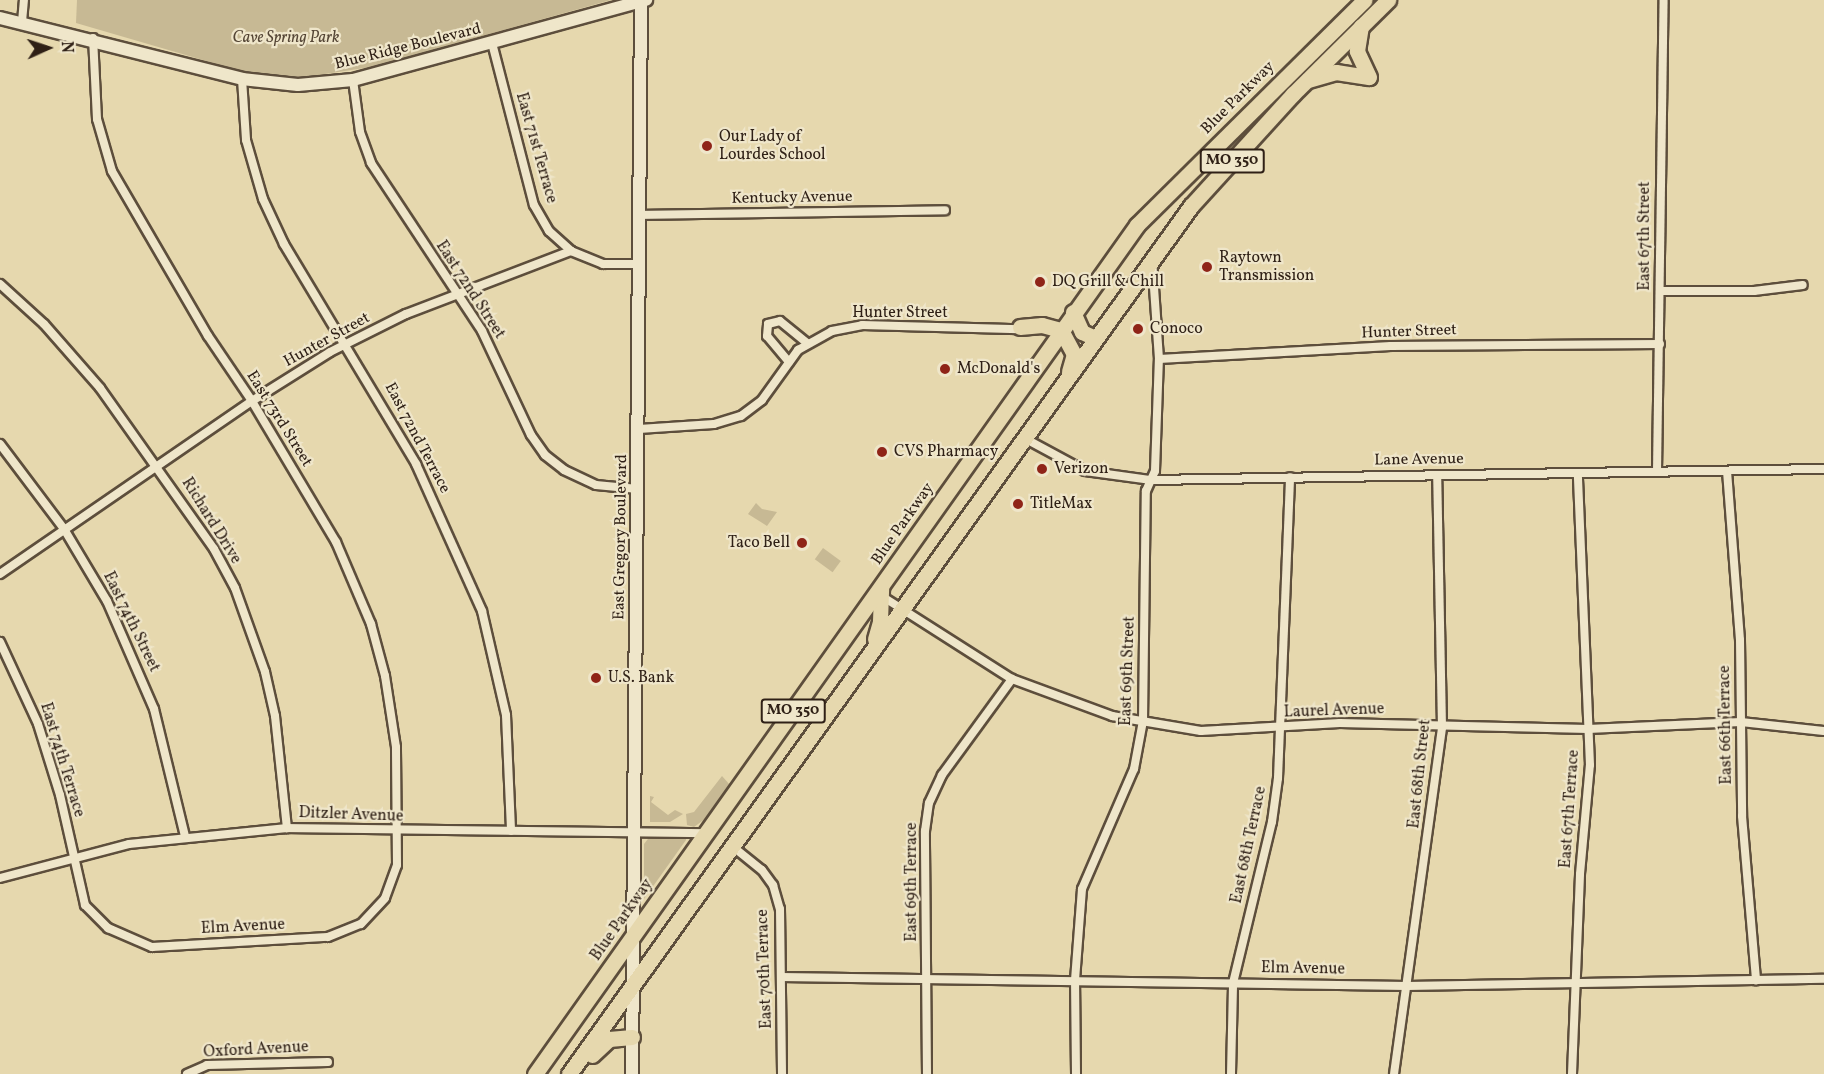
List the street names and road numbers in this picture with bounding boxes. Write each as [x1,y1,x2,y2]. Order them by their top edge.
street label: Blue Ridge Boulevard [333,20,483,74]
street label: Blue Parkway [1197,57,1279,139]
street label: East 71st Terrace [511,90,561,206]
road number: MO 350 [1199,149,1265,173]
street label: East 67th Street [1635,181,1655,291]
street label: Kentucky Avenue [731,187,853,209]
street label: East 72nd Street [431,237,509,343]
street label: Hunter Street [852,303,948,323]
street label: Hunter Street [281,308,373,372]
street label: Hunter Street [1361,321,1457,343]
street label: East 73rd Street [242,367,316,471]
street label: East 72nd Terrace [380,379,454,497]
street label: Lane Avenue [1374,450,1464,470]
street label: East Gregory Boulevard [610,454,632,620]
street label: Richard Drive [177,474,245,568]
street label: Blue Parkway [868,479,938,569]
street label: East 74th Street [98,569,164,675]
street label: East 69th Street [1116,616,1140,726]
street label: East 66th Terrace [1715,665,1737,785]
road number: MO 350 [760,699,826,723]
street label: East 74th Terrace [35,700,89,820]
street label: Laurel Avenue [1283,700,1385,722]
street label: East 68th Street [1405,718,1435,830]
street label: East 67th Terrace [1556,749,1584,869]
street label: East 68th Terrace [1227,784,1271,906]
street label: Ditzler Avenue [298,804,404,826]
street label: East 69th Terrace [902,822,922,942]
street label: Blue Parkway [587,875,657,965]
street label: East 70th Terrace [753,909,777,1029]
street label: Elm Avenue [201,915,285,939]
street label: Elm Avenue [1261,959,1345,979]
street label: Oxford Avenue [203,1038,309,1062]

